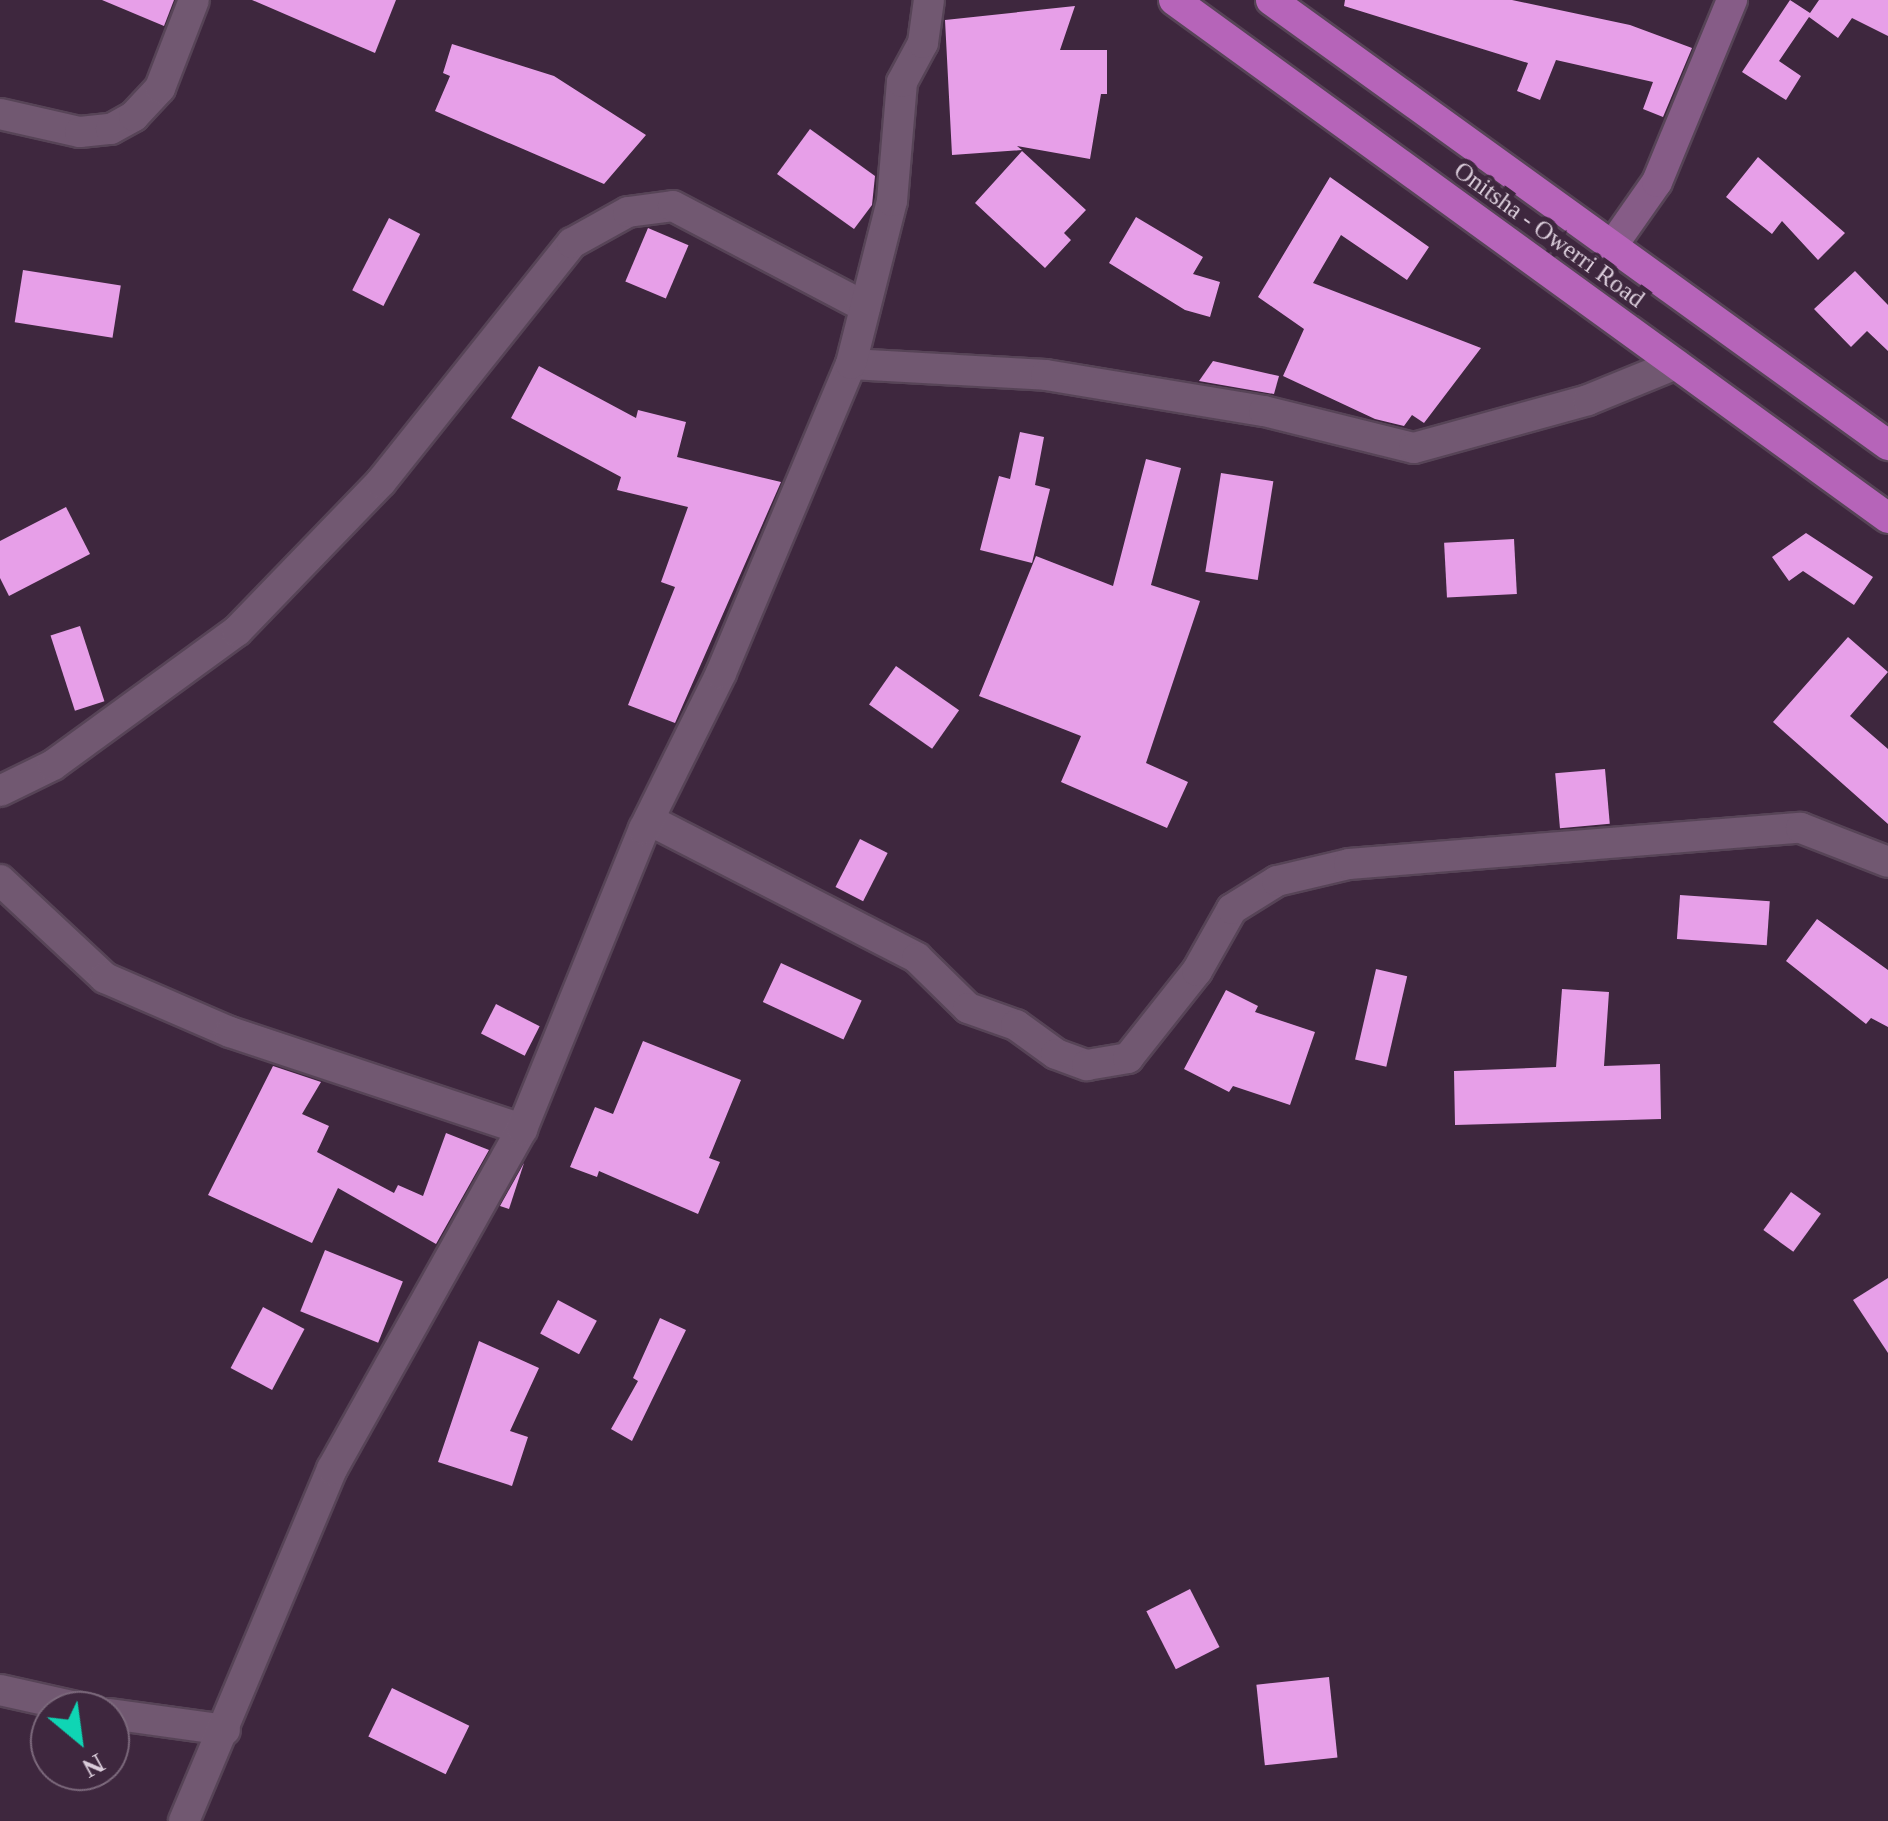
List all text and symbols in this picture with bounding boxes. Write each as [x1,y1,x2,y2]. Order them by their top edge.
street label: Onitsha - Owerri Road [1448,156,1650,314]
north arrow [30,1691,130,1791]
text: N [77,1747,110,1784]

